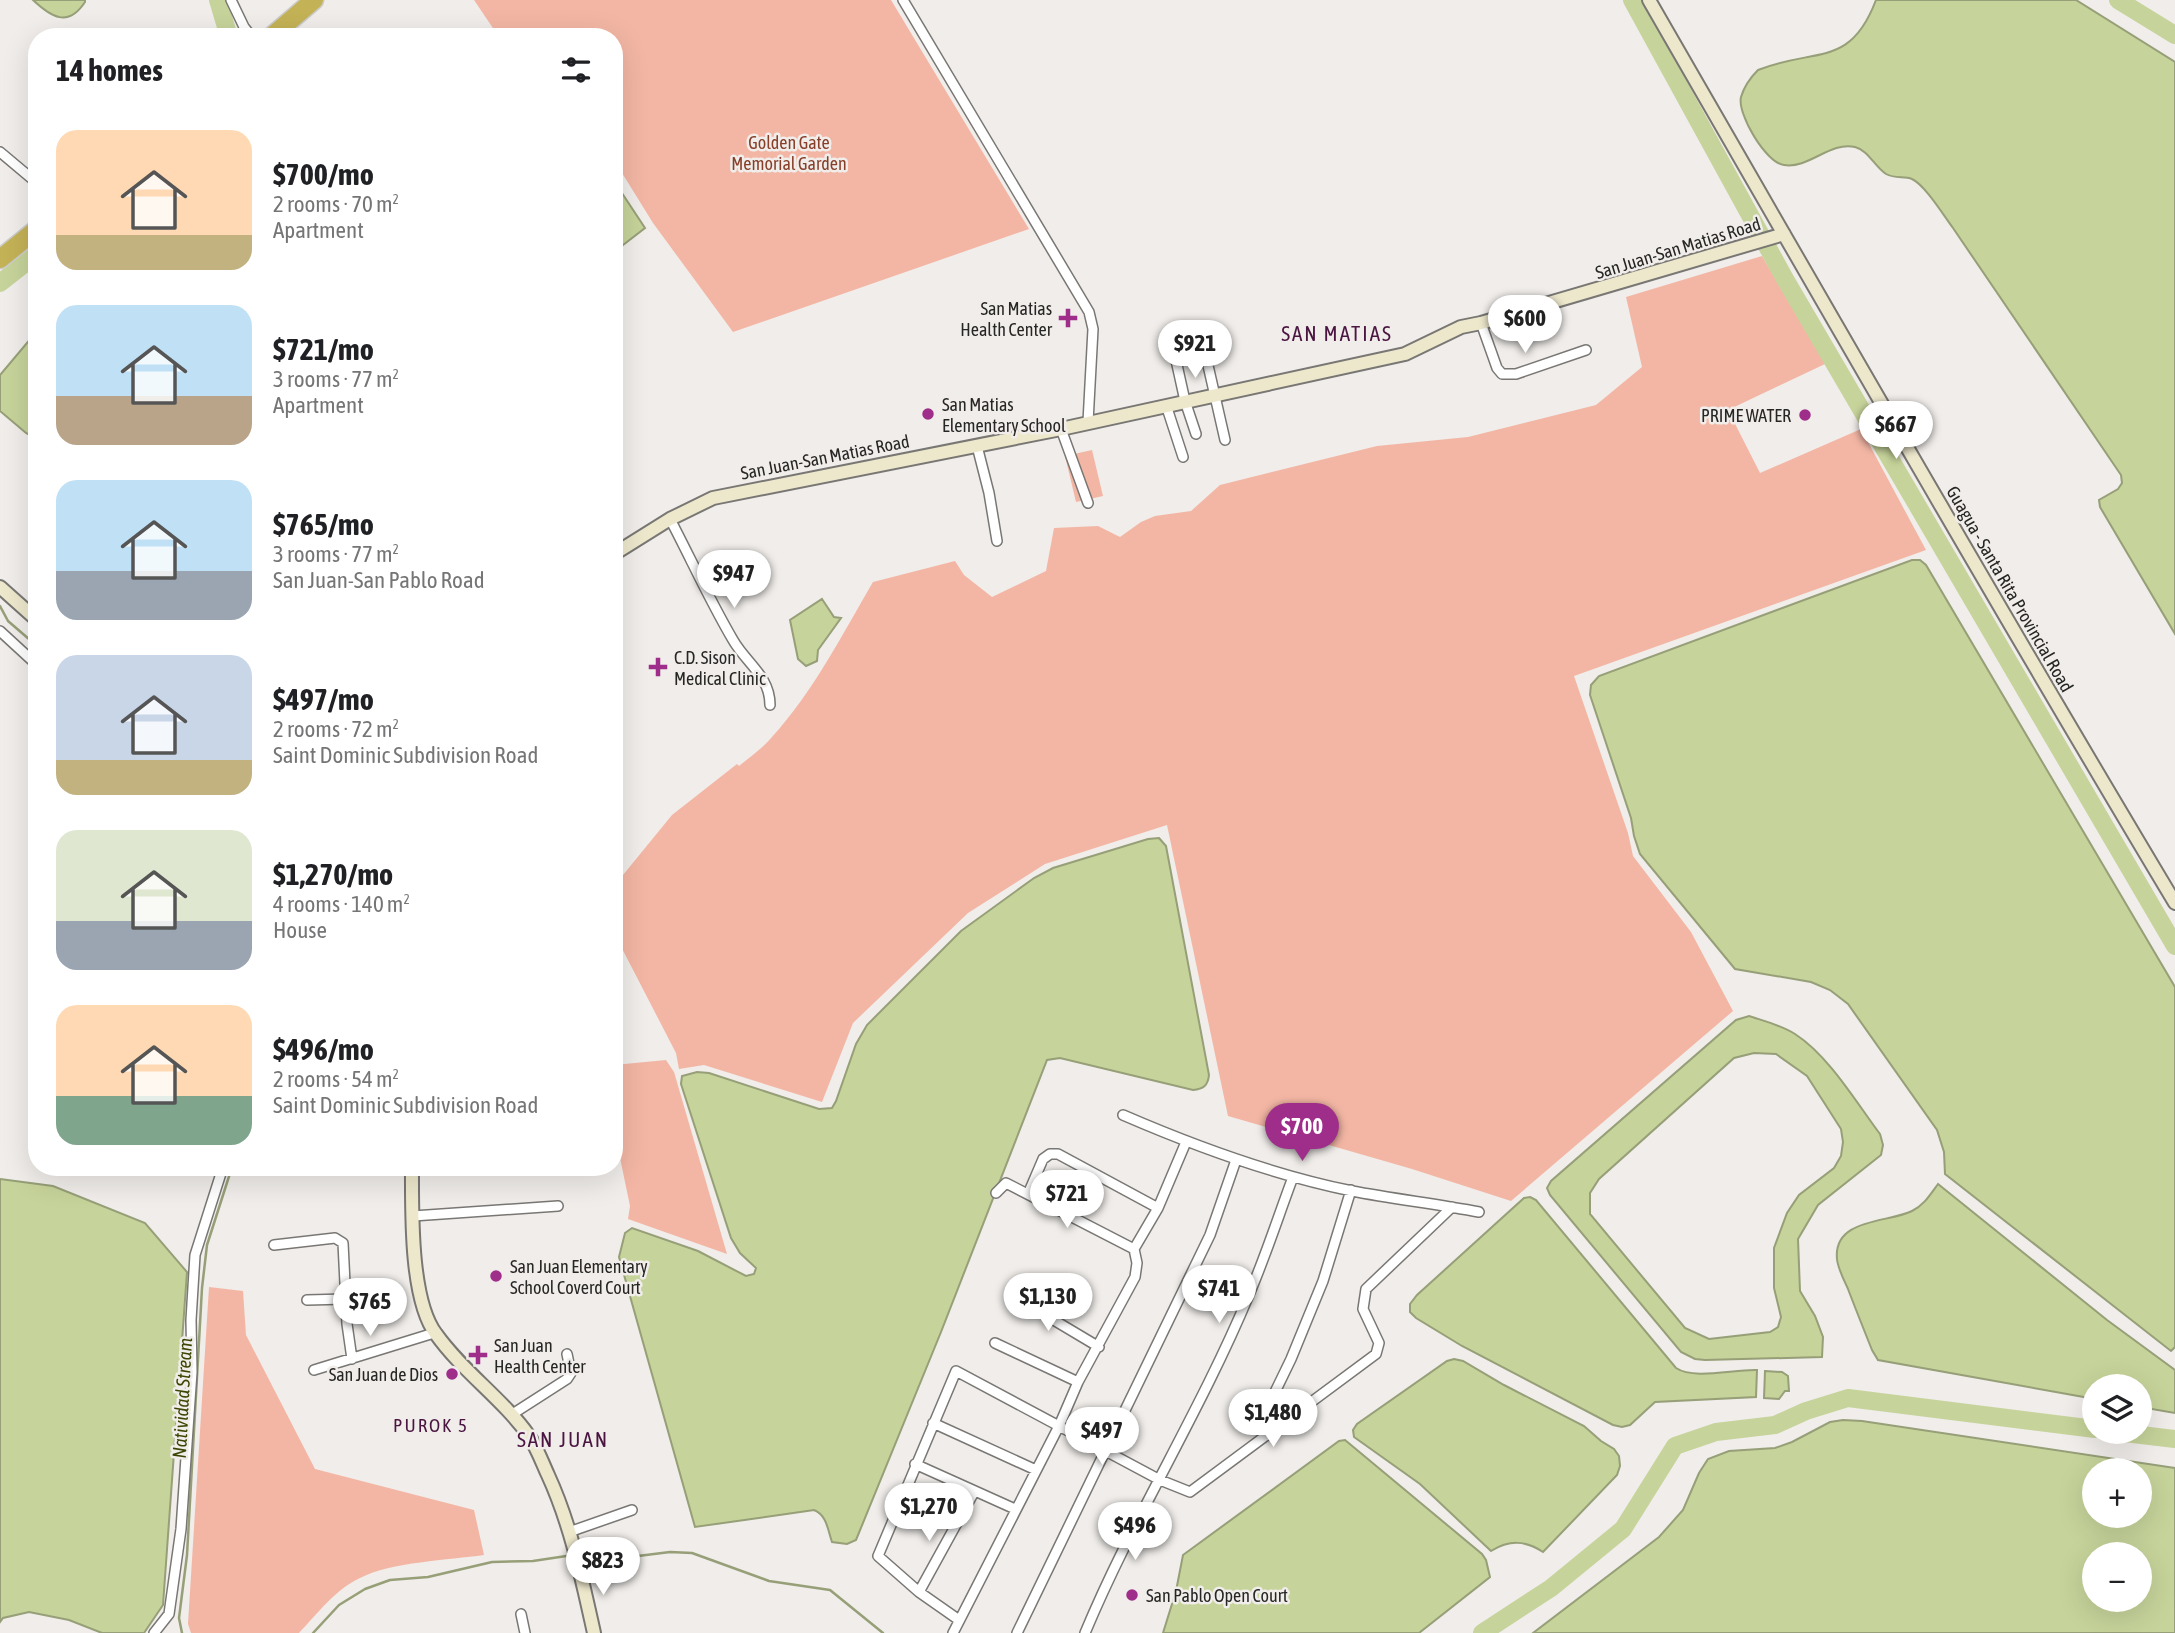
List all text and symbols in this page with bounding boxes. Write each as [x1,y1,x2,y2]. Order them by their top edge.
icon: filters [557,51,595,89]
text: 14 homes [56,53,163,87]
park label: Golden Gate Memorial Garden [731,132,847,174]
text: $700/mo [273,157,374,191]
icon: home [112,158,196,242]
text: 2 rooms · 70 m² [273,191,399,217]
street label: San Juan-San Matias Road [1593,213,1763,283]
text: Apartment [273,217,364,243]
pin: $600 [1484,296,1566,355]
place label: San Matias Health Center [960,298,1053,340]
text: $600 [1504,305,1546,331]
marker: San Matias Health Center [1058,308,1078,328]
pin: $921 [1154,320,1236,380]
district label: SAN MATIAS [1281,321,1393,345]
text: $921 [1174,330,1216,356]
text: $721/mo [273,332,374,366]
icon: home [112,333,196,417]
text: 3 rooms · 77 m² [273,366,399,392]
text: Apartment [273,392,364,418]
place label: San Matias Elementary School [942,394,1066,436]
pin: $667 [1855,402,1937,461]
place label: PRIME WATER [1701,405,1791,426]
marker: San Matias Elementary School [920,406,936,422]
marker: PRIME WATER [1797,407,1813,423]
text: $667 [1875,411,1917,437]
street label: San Juan-San Matias Road [739,430,911,484]
street label: Guagua - Santa Rita Provincial Road [1942,482,2078,696]
text: $765/mo [273,507,374,541]
icon: home [112,508,196,592]
text: 3 rooms · 77 m² [273,541,399,567]
pin: $947 [693,550,775,610]
text: $947 [713,560,755,586]
text: San Juan-San Pablo Road [273,567,485,593]
place label: C.D. Sison Medical Clinic [674,647,766,689]
marker: C.D. Sison Medical Clinic [648,657,668,677]
text: $497/mo [273,682,374,716]
icon: home [112,683,196,767]
text: 2 rooms · 72 m² [273,716,399,742]
text: Saint Dominic Subdivision Road [273,742,538,768]
text: $1,270/mo [273,857,393,891]
icon: home [112,858,196,942]
text: 4 rooms · 140 m² [273,891,410,917]
text: House [273,917,327,943]
text: $496/mo [273,1032,374,1066]
icon: home [112,1033,196,1117]
text: 2 rooms · 54 m² [273,1066,399,1092]
text: Saint Dominic Subdivision Road [273,1092,538,1118]
pin: $700 [1261,1104,1343,1163]
text: $700 [1281,1113,1323,1139]
pin: $721 [1026,1170,1108,1230]
text: $721 [1046,1180,1088,1206]
place label: San Juan Elementary School Coverd Court [510,1256,648,1298]
pin: $741 [1178,1266,1260,1325]
marker: San Juan Elementary School Coverd Court [488,1268,504,1284]
pin: $1,130 [991,1274,1105,1333]
text: $741 [1198,1275,1240,1301]
pin: $765 [329,1278,411,1338]
text: $1,130 [1020,1283,1077,1309]
text: $765 [349,1288,391,1314]
place label: San Juan Health Center [494,1335,586,1377]
water label: Natividad Stream [168,1337,196,1459]
marker: San Juan Health Center [468,1345,488,1365]
place label: San Juan de Dios [329,1364,438,1385]
marker: San Juan de Dios [444,1366,460,1382]
map controls [2082,1374,2152,1612]
button: layers [2082,1374,2152,1444]
pin: $1,480 [1216,1390,1330,1449]
text: $1,480 [1245,1399,1302,1425]
pin: $497 [1061,1408,1143,1467]
district label: PUROK 5 [393,1414,469,1436]
text: $497 [1081,1417,1123,1443]
district label: SAN JUAN [517,1427,609,1451]
button: + [2082,1458,2152,1528]
pin: $1,270 [872,1484,986,1543]
text: $1,270 [901,1493,958,1519]
pin: $496 [1094,1502,1176,1562]
text: $496 [1114,1512,1156,1538]
pin: $823 [562,1538,644,1597]
button: − [2082,1542,2152,1612]
text: $823 [582,1547,624,1573]
place label: San Pablo Open Court [1146,1585,1288,1606]
marker: San Pablo Open Court [1124,1587,1140,1603]

